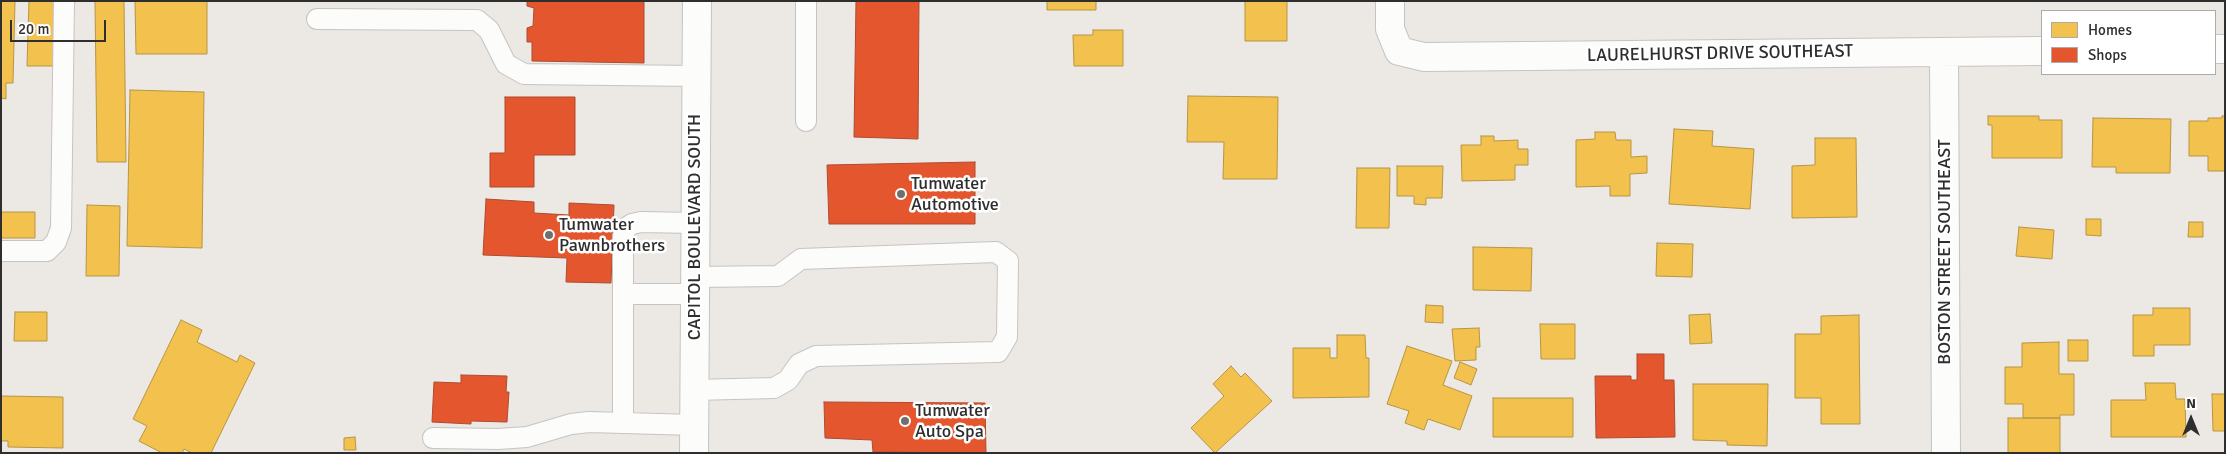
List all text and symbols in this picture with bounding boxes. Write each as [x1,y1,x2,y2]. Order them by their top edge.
scale bar [12,10,109,42]
legend [2041,10,2216,75]
text: 20 m [18,20,49,38]
text: Homes [2088,21,2132,39]
street label: LAURELHURST DRIVE SOUTHEAST [1587,41,1853,67]
text: Shops [2088,46,2127,64]
street label: CAPITOL BOULEVARD SOUTH [684,114,706,340]
street label: BOSTON STREET SOUTHEAST [1934,139,1956,365]
place label: Tumwater Automotive [911,173,999,215]
marker: Tumwater Automotive [895,188,907,200]
place label: Tumwater Pawnbrothers [559,214,665,256]
marker: Tumwater Pawnbrothers [543,229,555,241]
north arrow [2166,394,2216,444]
text: N [2186,395,2196,412]
place label: Tumwater Auto Spa [915,400,990,442]
marker: Tumwater Auto Spa [899,415,911,427]

